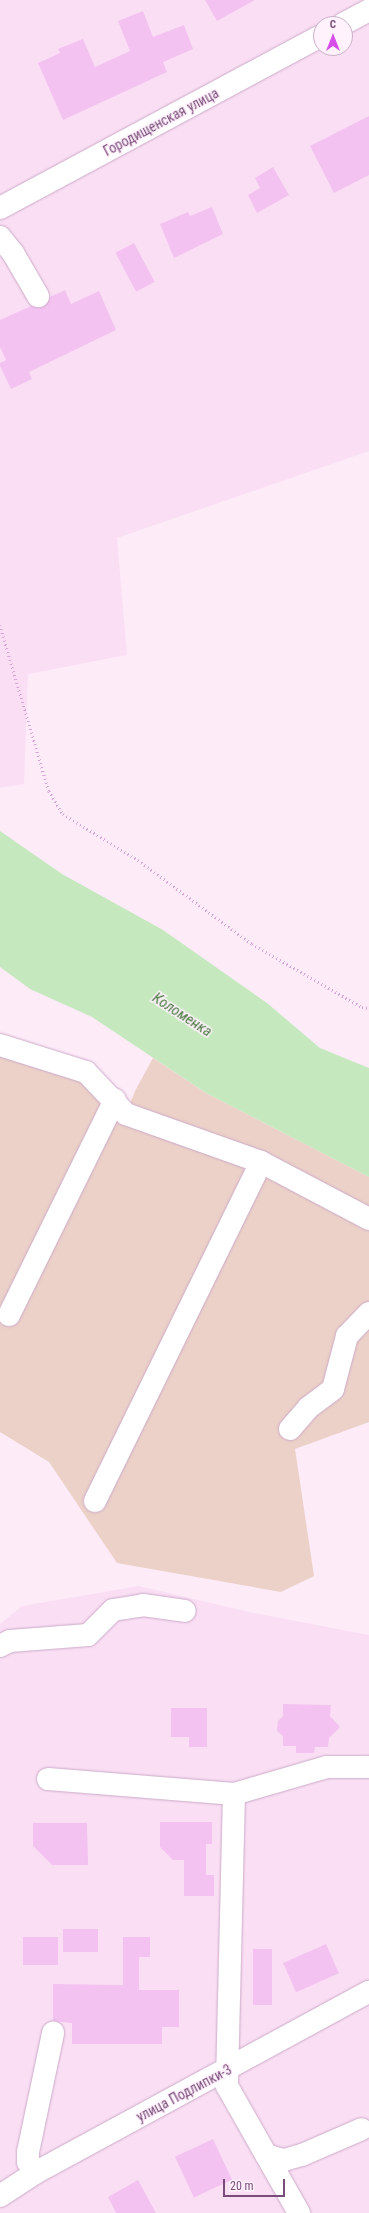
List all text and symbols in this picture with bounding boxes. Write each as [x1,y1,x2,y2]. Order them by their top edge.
north arrow [313,16,353,56]
text: С [330,18,336,31]
street label: Городищенская улица [100,84,222,160]
water label: Коломенка [149,989,215,1041]
street label: улица Подлипки-3 [133,2061,235,2125]
scale bar [225,2171,287,2197]
text: 20 m [230,2179,254,2193]

